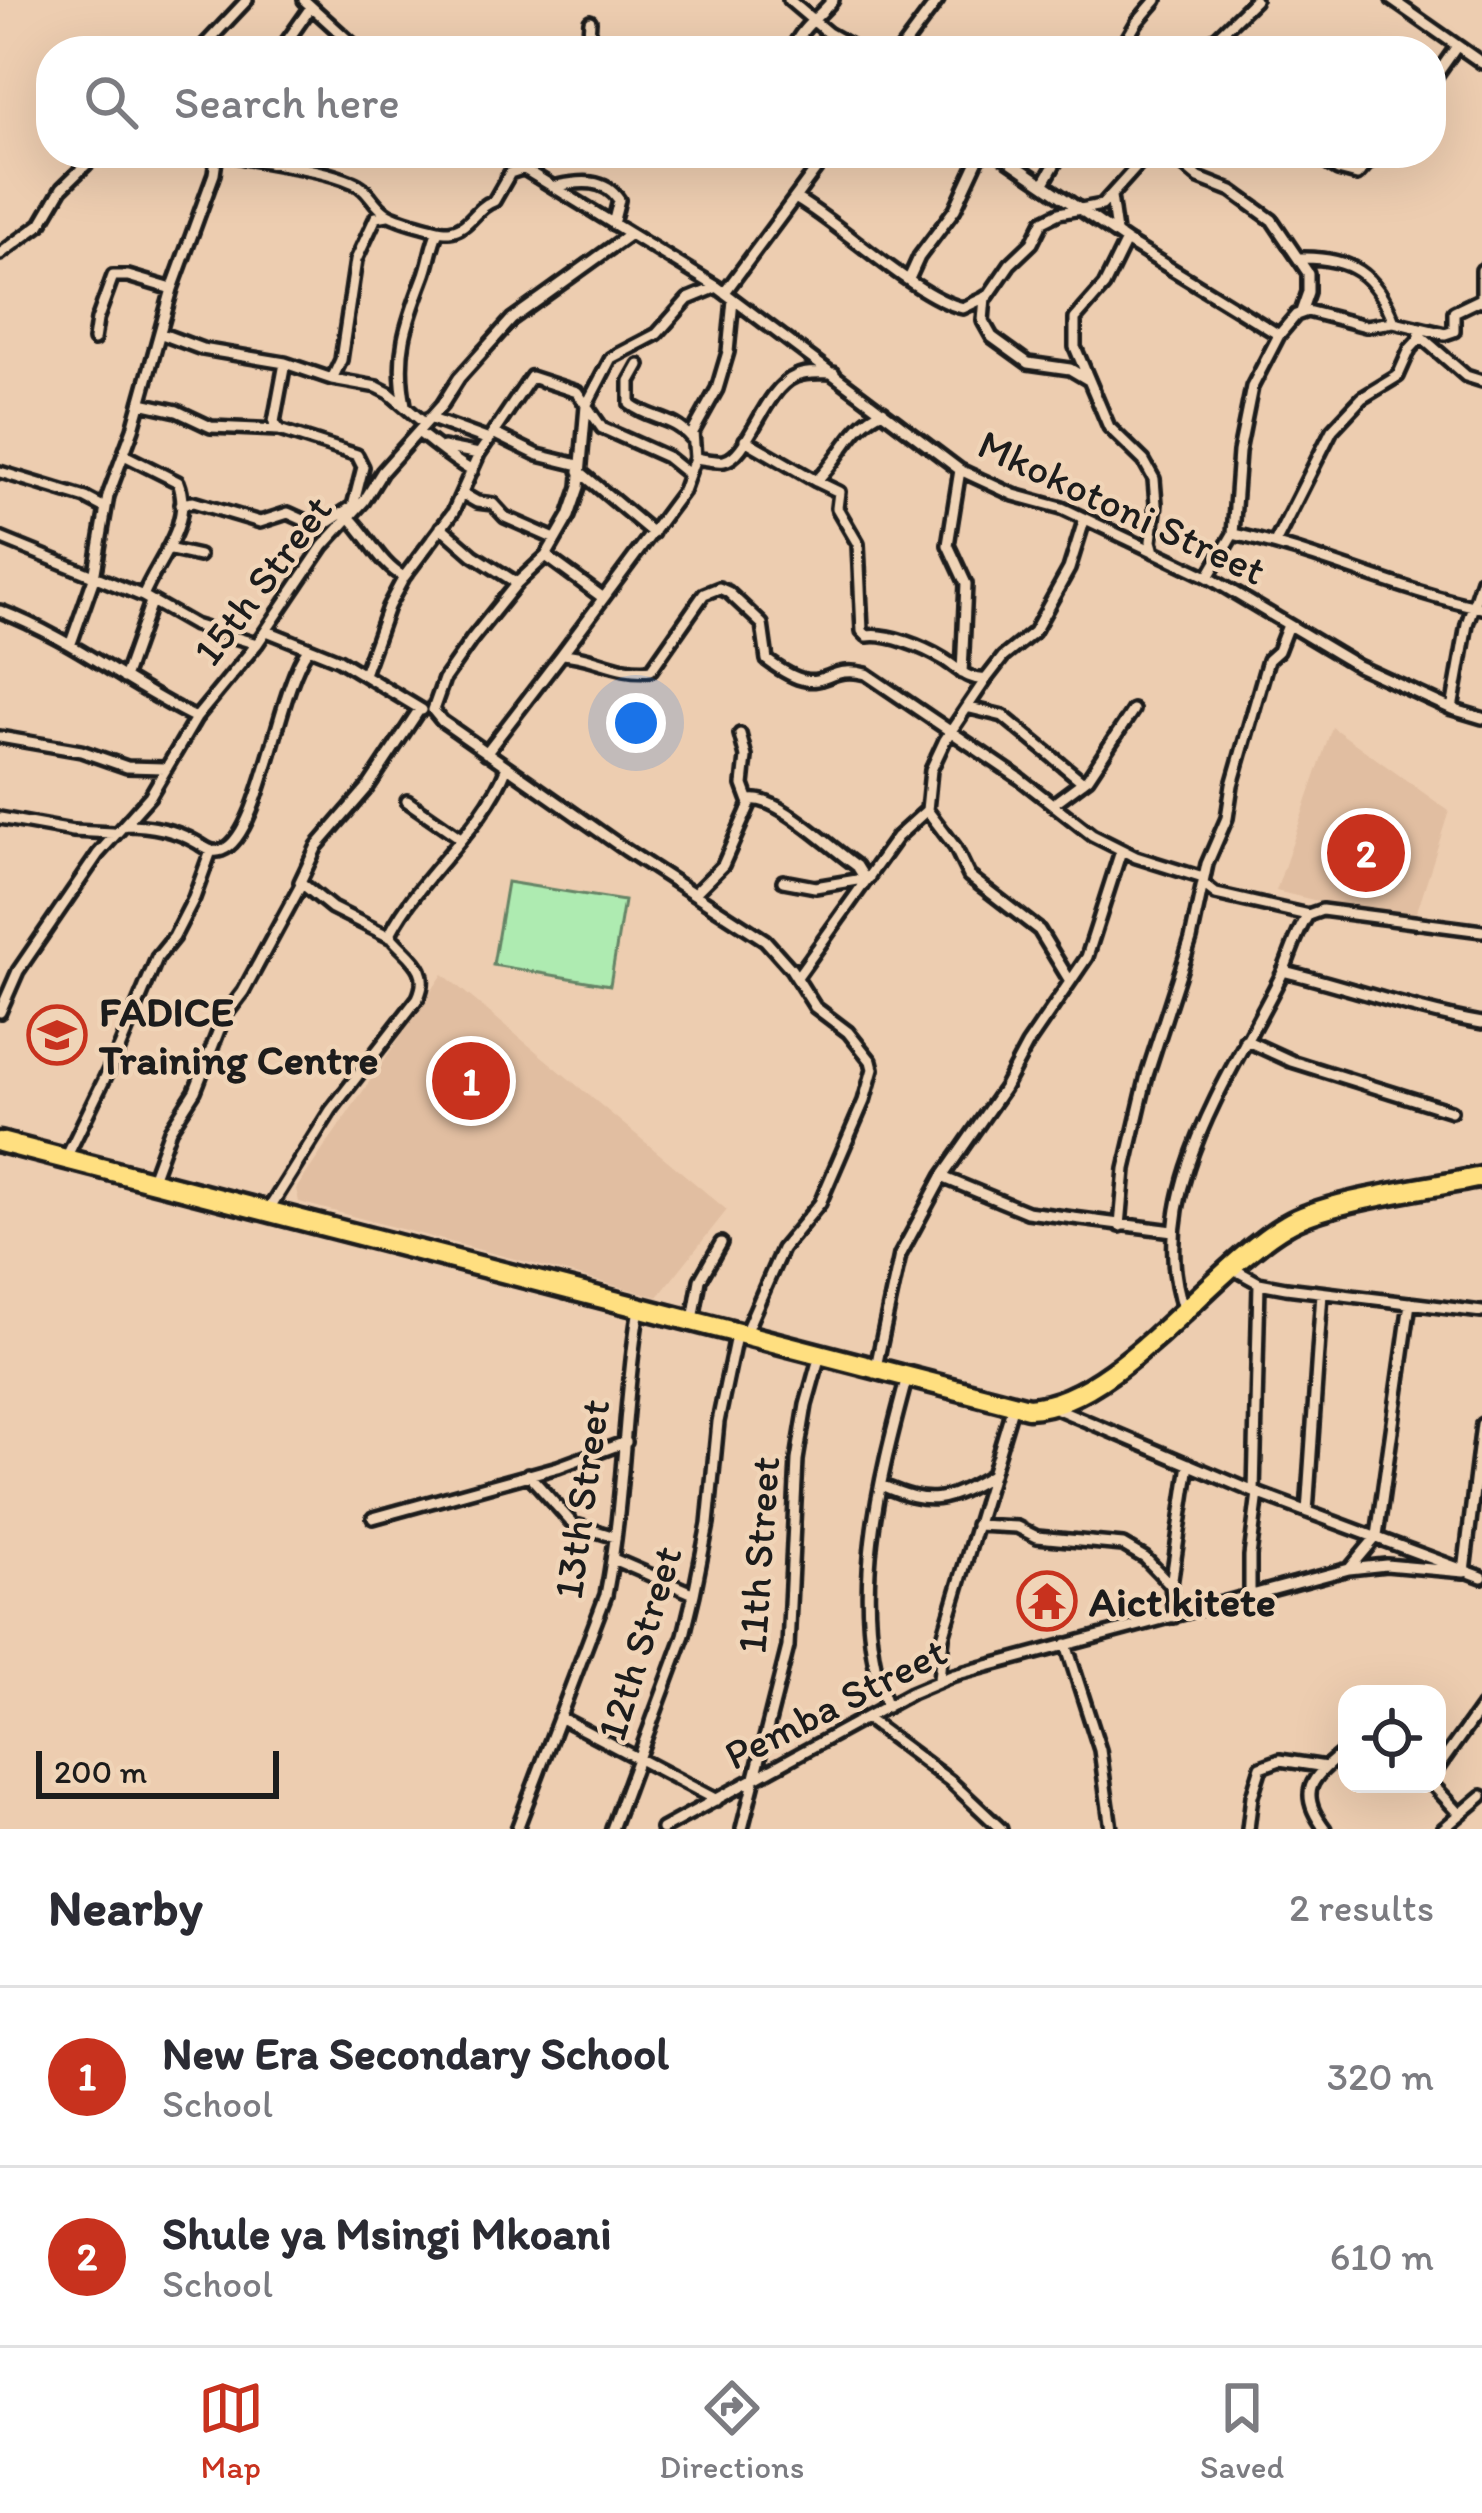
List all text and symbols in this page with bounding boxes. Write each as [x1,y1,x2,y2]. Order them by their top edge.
search box [36,36,1446,168]
icon: search [78,69,144,135]
text: Search here [174,75,400,129]
street label: Mkokotoni Street [970,418,1274,596]
street label: 15th Street [181,485,343,675]
your location [606,693,666,753]
pin: 2 [1327,808,1405,898]
place label: FADICE Training Centre [98,986,379,1085]
school or university icon: FADICE Training Centre [26,1004,88,1066]
pin: 1 [432,1036,510,1126]
street label: 13th Street [542,1396,620,1602]
street label: 11th Street [726,1455,790,1655]
street label: 12th Street [585,1540,693,1746]
temple icon: Aict kitete [1016,1570,1078,1632]
place label: Aict kitete [1089,1576,1276,1627]
street label: Pemba Street [716,1625,954,1781]
map controls [1338,1685,1446,1793]
button: locate [1338,1685,1446,1793]
scale bar [36,1745,279,1798]
text: 200 m [54,1752,147,1791]
text: Nearby [48,1877,203,1938]
text: 2 results [1289,1884,1434,1931]
text: New Era Secondary School [162,2026,669,2080]
text: 1 [78,2053,96,2100]
text: 320 m [1327,2053,1434,2100]
text: School [162,2080,273,2127]
text: Shule ya Msingi Mkoani [162,2206,611,2260]
text: 2 [77,2233,97,2280]
text: 610 m [1330,2233,1434,2280]
text: School [162,2260,273,2307]
tab: Map [198,2375,264,2486]
tab: Directions [659,2375,804,2486]
tab: Saved [1200,2375,1284,2486]

